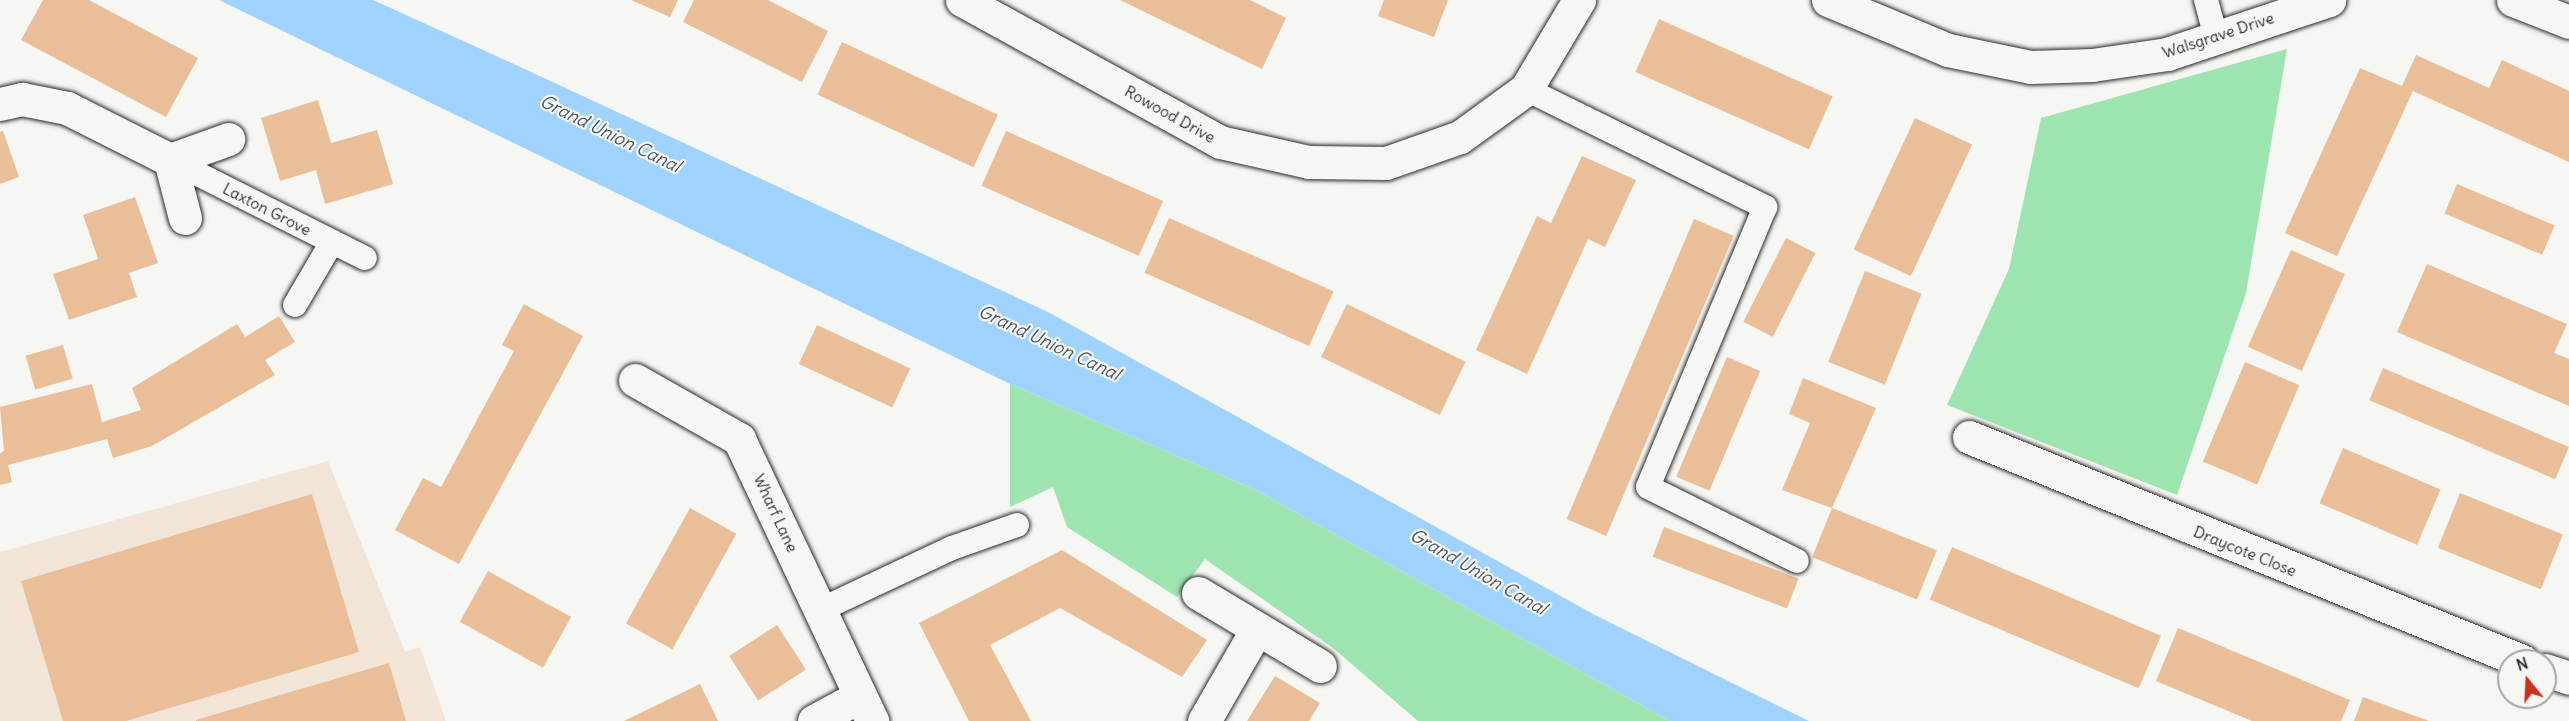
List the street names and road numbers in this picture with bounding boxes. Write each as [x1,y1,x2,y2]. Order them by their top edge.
street label: Walsgrave Drive [2160,8,2276,62]
street label: Rowood Drive [1121,81,1219,147]
street label: Laxton Grove [220,179,314,239]
street label: Wharf Lane [750,471,802,555]
street label: Draycote Close [2191,522,2299,580]

